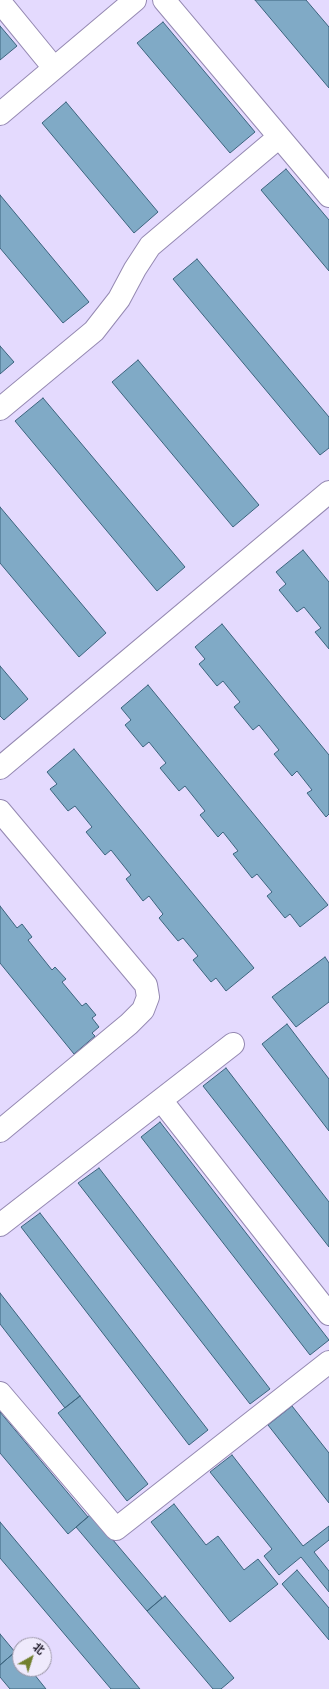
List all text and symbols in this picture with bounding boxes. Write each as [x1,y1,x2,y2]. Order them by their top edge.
north arrow [12,1637,52,1677]
text: 北 [31,1640,47,1657]

